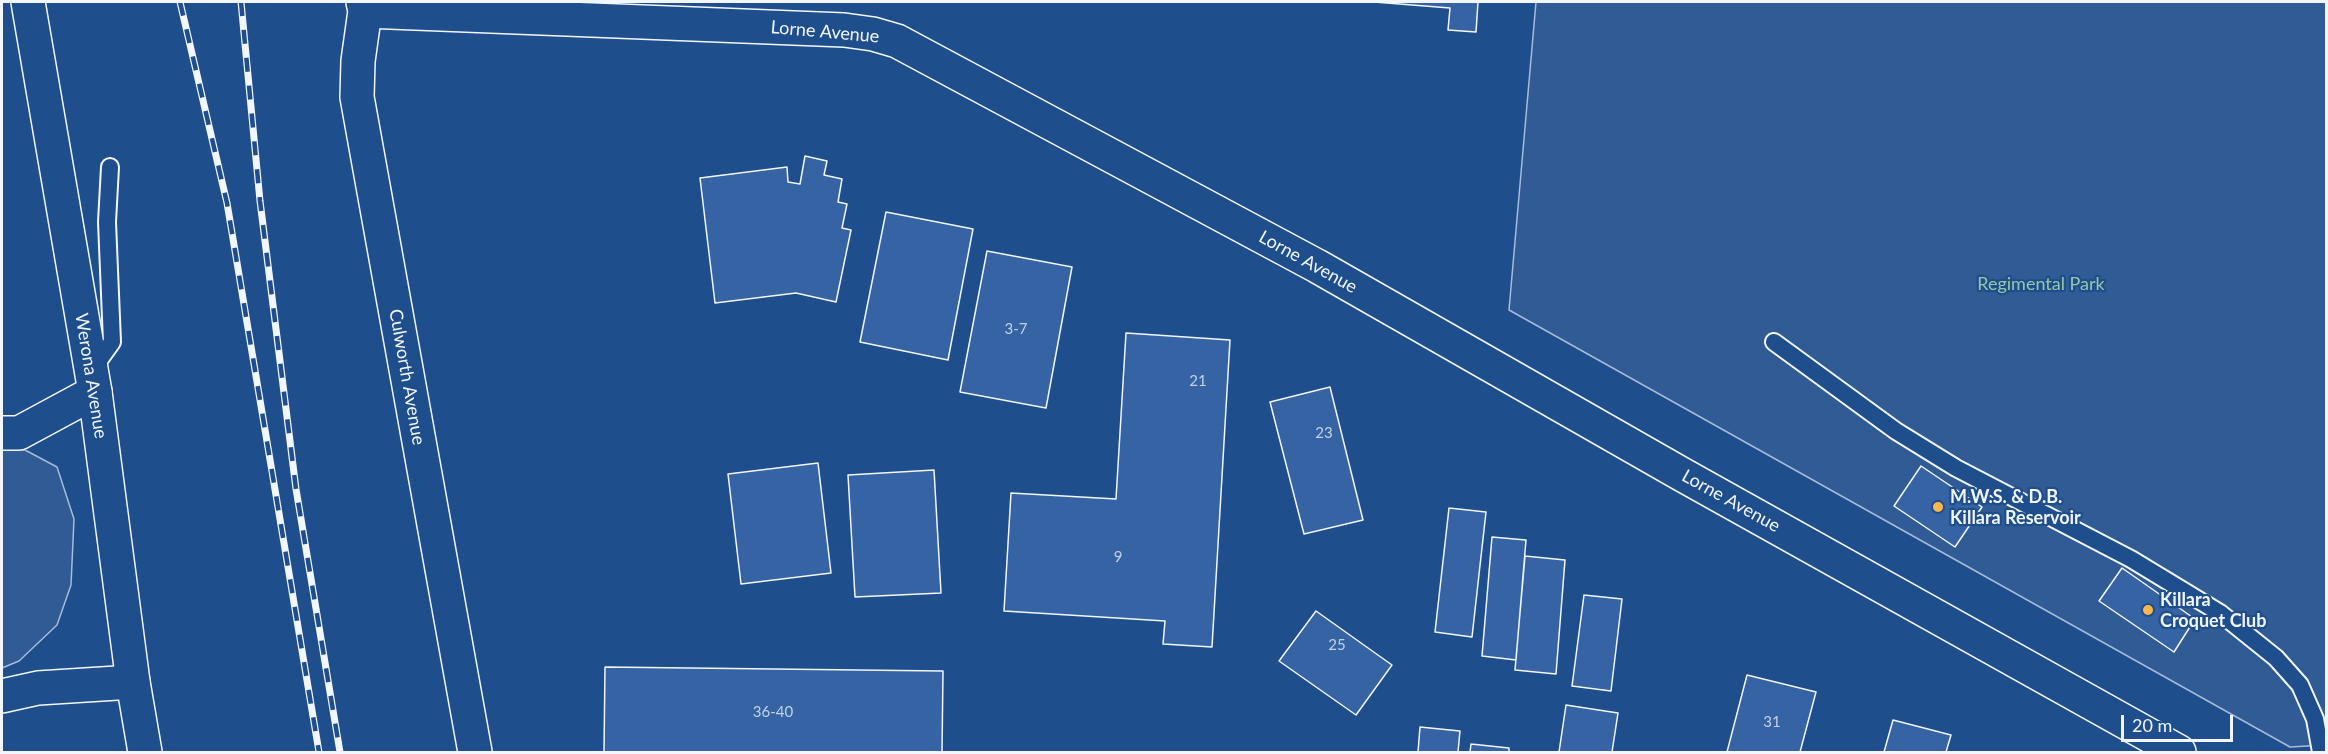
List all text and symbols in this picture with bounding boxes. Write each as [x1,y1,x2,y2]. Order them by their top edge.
street label: Lorne Avenue [770,16,880,48]
street label: Lorne Avenue [1255,226,1361,298]
park label: Regimental Park [1977,273,2105,295]
street label: Culworth Avenue [384,307,430,447]
street label: Werona Avenue [70,312,112,440]
house number: 3-7 [1005,320,1027,338]
house number: 21 [1189,372,1207,390]
house number: 23 [1315,424,1333,442]
street label: Lorne Avenue [1678,465,1784,537]
place label: M.W.S. & D.B. Killara Reservoir [1950,486,2081,528]
marker: M.W.S. & D.B. Killara Reservoir [1931,500,1945,514]
house number: 9 [1114,548,1122,566]
place label: Killara Croquet Club [2160,589,2266,632]
marker: Killara Croquet Club [2141,603,2155,617]
house number: 25 [1328,636,1346,654]
house number: 36-40 [753,703,793,721]
scale bar [2124,703,2236,741]
house number: 31 [1763,713,1781,731]
text: 20 m [2132,714,2172,736]

